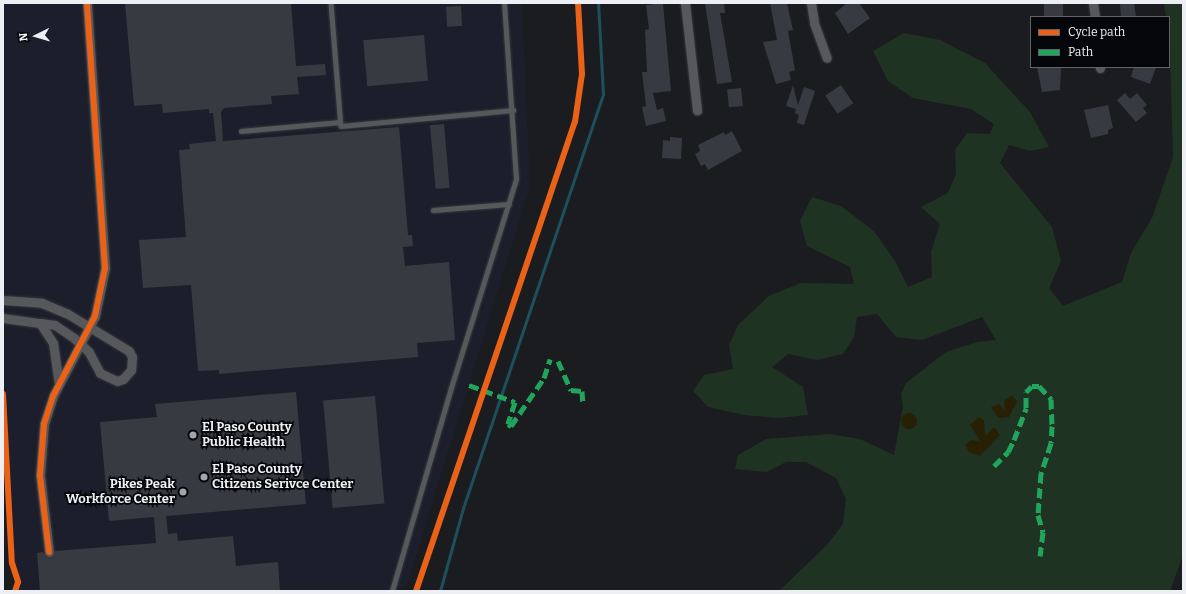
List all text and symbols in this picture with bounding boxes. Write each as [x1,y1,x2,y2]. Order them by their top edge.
north arrow [16,16,56,56]
legend [1030,16,1170,68]
text: Cycle path [1068,25,1125,39]
text: N [17,32,30,42]
text: Path [1068,45,1093,59]
place label: El Paso County Public Health [202,420,292,451]
marker: El Paso County Public Health [187,429,199,441]
place label: El Paso County Citizens Serivce Center [212,462,353,493]
marker: El Paso County Citizens Serivce Center [199,472,209,482]
place label: Pikes Peak Workforce Center [66,477,175,508]
marker: Pikes Peak Workforce Center [178,487,188,497]

